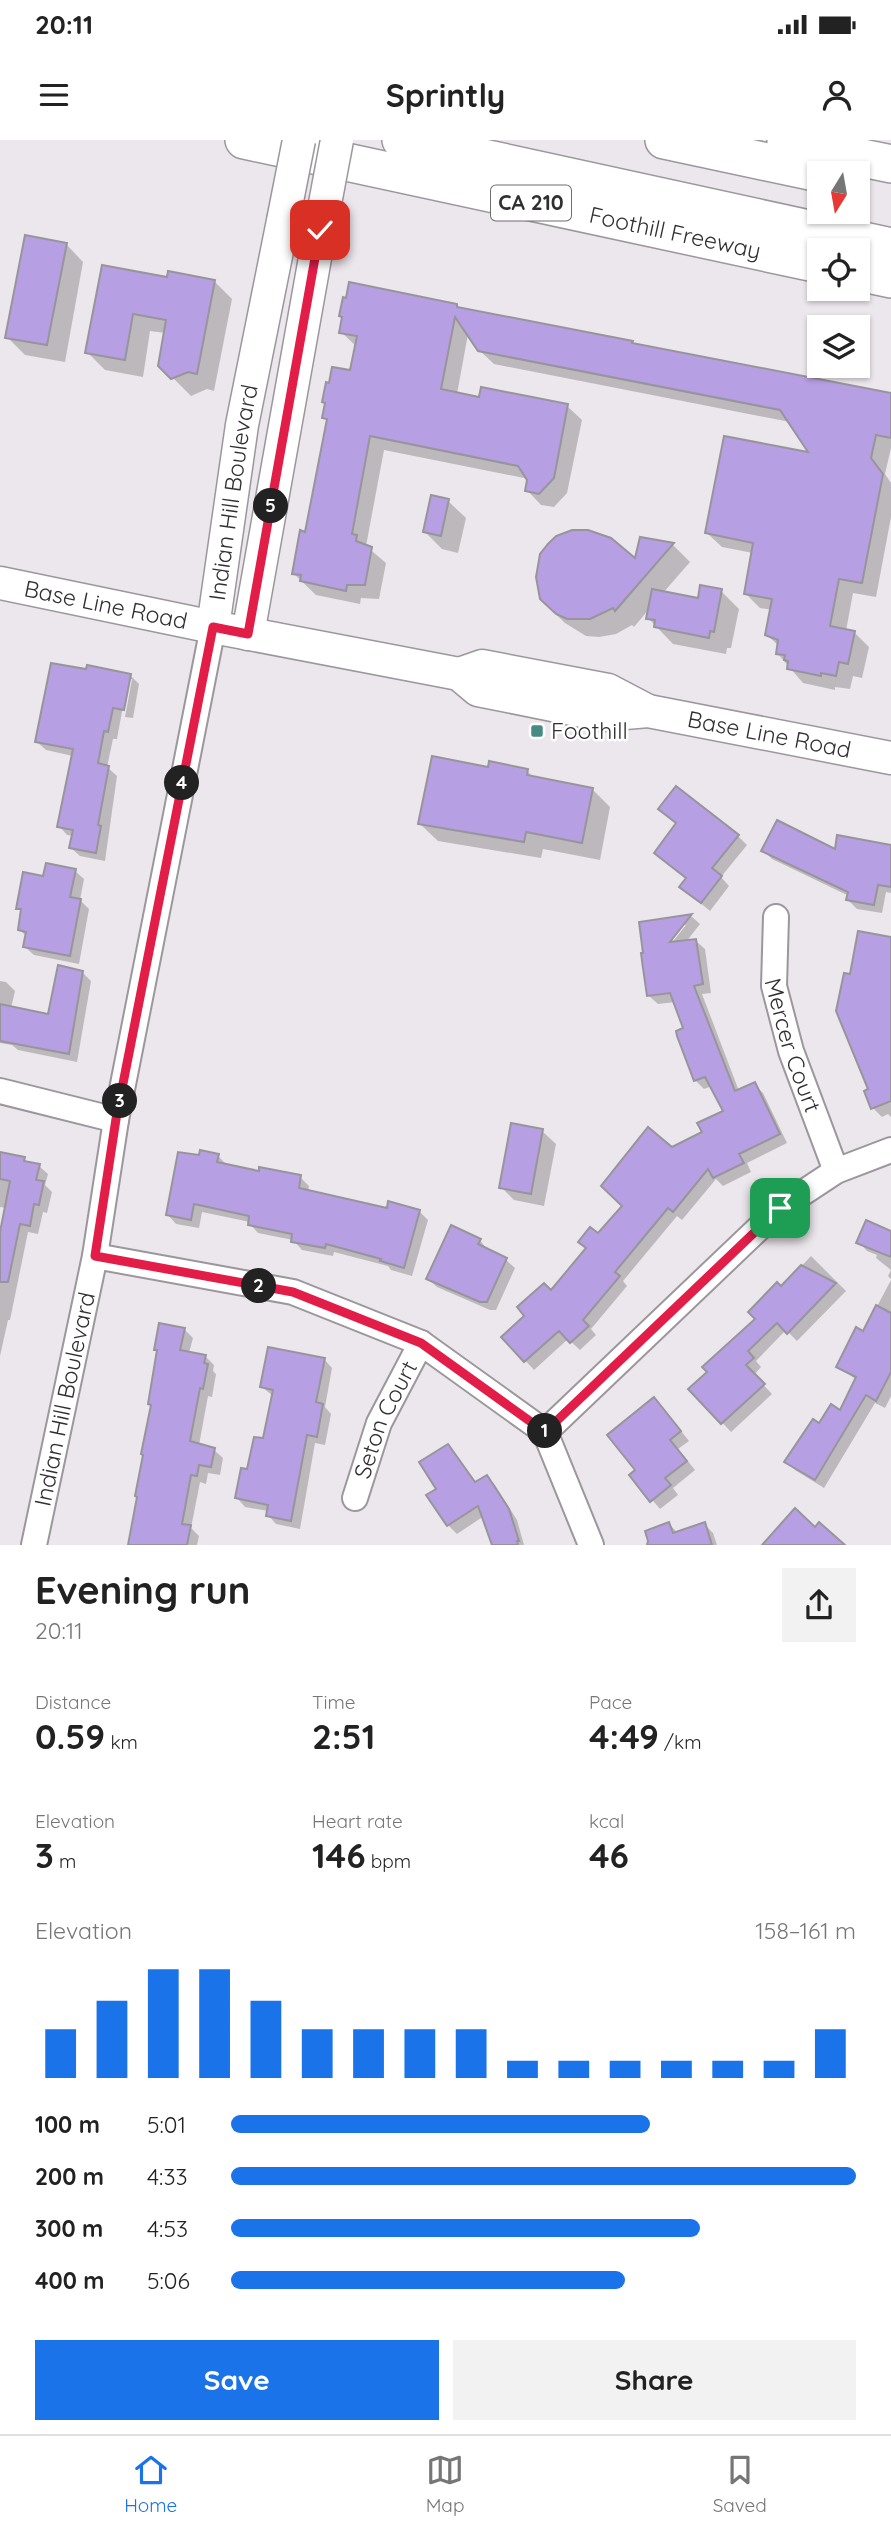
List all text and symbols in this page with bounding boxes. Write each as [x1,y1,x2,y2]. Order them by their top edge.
text: 20:11 [35,8,93,41]
text: Sprintly [386,75,505,115]
icon: menu [35,76,73,114]
icon: person [818,76,856,114]
north arrow [807,161,870,224]
map controls [807,161,870,378]
road number: CA 210 [491,186,571,220]
pin [290,200,350,260]
street label: Foothill Freeway [587,200,764,265]
icon: check [301,211,339,249]
button: locate [807,238,870,301]
button: layers [807,315,870,378]
street label: Indian Hill Boulevard [202,382,264,602]
pin: 5 [254,488,288,524]
text: 5 [265,493,276,517]
street label: Base Line Road [22,573,190,635]
street label: Base Line Road [685,704,854,764]
place label: Foothill [551,716,628,745]
marker: Foothill [529,723,545,739]
pin: 4 [164,766,200,800]
text: 4 [176,770,187,794]
street label: Mercer Court [759,975,828,1116]
pin: 3 [102,1084,138,1118]
text: 3 [114,1088,125,1112]
pin [750,1178,810,1238]
icon: arrive [761,1189,799,1227]
pin: 2 [242,1268,276,1304]
text: 2 [253,1273,264,1297]
street label: Indian Hill Boulevard [28,1289,101,1509]
street label: Seton Court [347,1356,423,1482]
pin: 1 [528,1414,562,1448]
text: 1 [541,1418,548,1442]
text: Evening run [35,1566,250,1614]
button: share [782,1568,856,1642]
text: 20:11 [35,1616,83,1645]
text: Distance [35,1690,111,1714]
text: Time [312,1690,356,1714]
text: Pace [589,1690,632,1714]
text: 0.59 [35,1714,105,1758]
text: 2:51 [312,1714,375,1758]
text: 4:49 [589,1714,659,1758]
text: km [105,1730,138,1754]
text: /km [659,1730,702,1754]
text: Elevation [35,1809,115,1833]
text: Heart rate [312,1809,403,1833]
text: kcal [589,1809,624,1833]
text: 3 [35,1833,54,1877]
text: 146 [312,1833,366,1877]
text: 46 [589,1833,629,1877]
text: m [54,1849,76,1873]
text: bpm [366,1849,411,1873]
text: Elevation [35,1916,132,1945]
text: 158–161 m [755,1916,856,1945]
text: 100 m [35,2110,100,2139]
text: 5:01 [147,2110,186,2139]
text: 200 m [35,2162,104,2191]
text: 4:33 [147,2162,188,2191]
text: 300 m [35,2214,103,2243]
text: 4:53 [147,2214,188,2243]
text: 400 m [35,2266,104,2295]
text: 5:06 [147,2266,190,2295]
button: Save [35,2340,439,2420]
button: Share [453,2340,856,2420]
tab: Home [124,2451,177,2517]
tab: Map [426,2451,464,2517]
tab: Saved [713,2451,767,2517]

